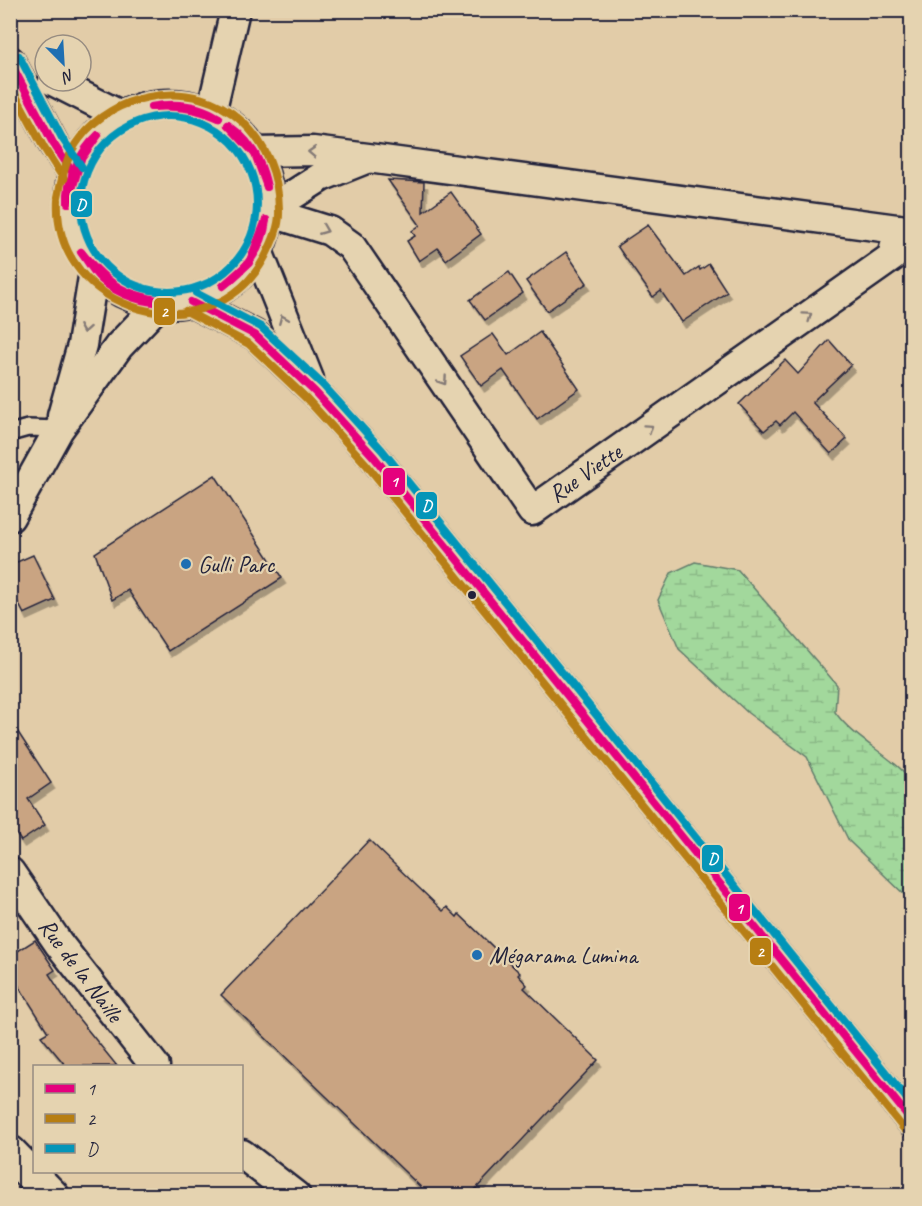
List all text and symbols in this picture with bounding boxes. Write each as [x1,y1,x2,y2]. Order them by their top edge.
north arrow [33,33,93,93]
text: N [57,65,77,88]
one-way arrow [307,146,316,158]
line badge: D [70,190,93,218]
text: D [76,195,87,215]
one-way arrow [318,223,329,235]
line badge: 2 [153,297,176,326]
text: 2 [160,302,169,322]
one-way arrow [801,312,812,323]
one-way arrow [278,314,290,325]
one-way arrow [79,324,91,334]
one-way arrow [436,375,447,386]
one-way arrow [642,425,653,436]
street label: Rue Viette [543,436,629,509]
line badge: 1 [382,467,406,496]
text: 1 [390,472,399,492]
line badge: D [415,491,438,520]
text: D [422,496,433,516]
place label: Gulli Parc [198,549,276,579]
marker: Gulli Parc [179,557,193,571]
unlabelled marker [466,589,478,601]
line badge: D [701,844,724,873]
text: D [708,849,719,869]
line badge: 1 [728,893,751,922]
text: 1 [735,899,744,919]
street label: Rue de la Naille [32,912,131,1030]
line badge: 2 [749,937,772,966]
place label: Mégarama Lumina [489,940,639,970]
text: 2 [756,942,765,962]
marker: Mégarama Lumina [470,948,484,962]
legend [33,1065,243,1173]
text: 1 [87,1078,96,1100]
text: 2 [87,1108,97,1130]
text: D [87,1138,99,1160]

